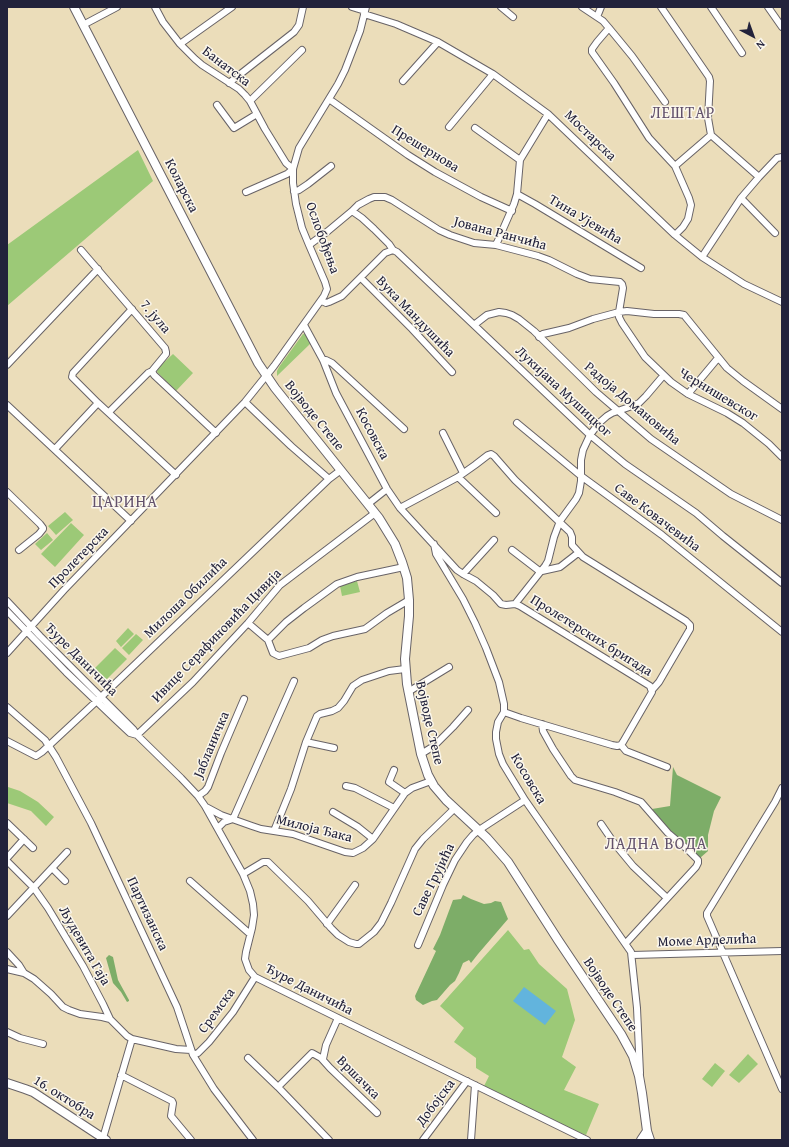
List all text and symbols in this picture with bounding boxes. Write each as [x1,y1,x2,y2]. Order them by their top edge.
north arrow [733,16,773,56]
text: N [753,37,769,54]
street label: Банатска [198,43,254,91]
district label: ЛЕШТАР [651,104,715,124]
street label: Мостарска [561,107,619,165]
street label: Прешернова [388,122,462,176]
street label: Коларска [160,156,202,216]
street label: Тина Ујевића [545,192,625,248]
street label: Ослобођења [301,200,343,276]
street label: Јована Ранчића [452,214,548,254]
street label: Вука Мандушића [372,273,458,361]
street label: 7. јула [136,297,174,337]
street label: Лукијана Мушицког [511,343,615,441]
street label: Радоја Домановића [581,359,683,449]
street label: Чернишевског [675,365,761,425]
street label: Војводе Степе [281,377,347,455]
street label: Косовска [351,405,393,463]
street label: Саве Ковачевића [611,480,703,556]
district label: ЦАРИНА [92,493,158,513]
street label: Пролетерска [45,524,113,592]
street label: Милоша Обилића [141,554,231,642]
street label: Ивице Серафиновића Цивија [149,566,285,706]
street label: Пролетерских бригада [527,592,655,680]
street label: Ђуре Даничића [41,620,121,700]
street label: Војводе Степе [411,679,447,767]
street label: Јабланичка [190,709,234,781]
street label: Косовска [506,751,550,807]
street label: Милоја Ђака [274,811,354,847]
district label: ЛАДНА ВОДА [605,835,707,855]
street label: Саве Грујића [409,841,459,919]
street label: Партизанска [123,874,171,954]
street label: Људевита Гаја [54,903,114,989]
street label: Моме Арделића [657,931,757,951]
street label: Војводе Степе [579,955,641,1035]
street label: Ђуре Даничића [262,961,356,1019]
street label: Сремска [195,985,239,1037]
street label: Вршачка [333,1053,383,1103]
street label: 16. октобра [30,1072,98,1124]
street label: Добојска [413,1076,459,1130]

